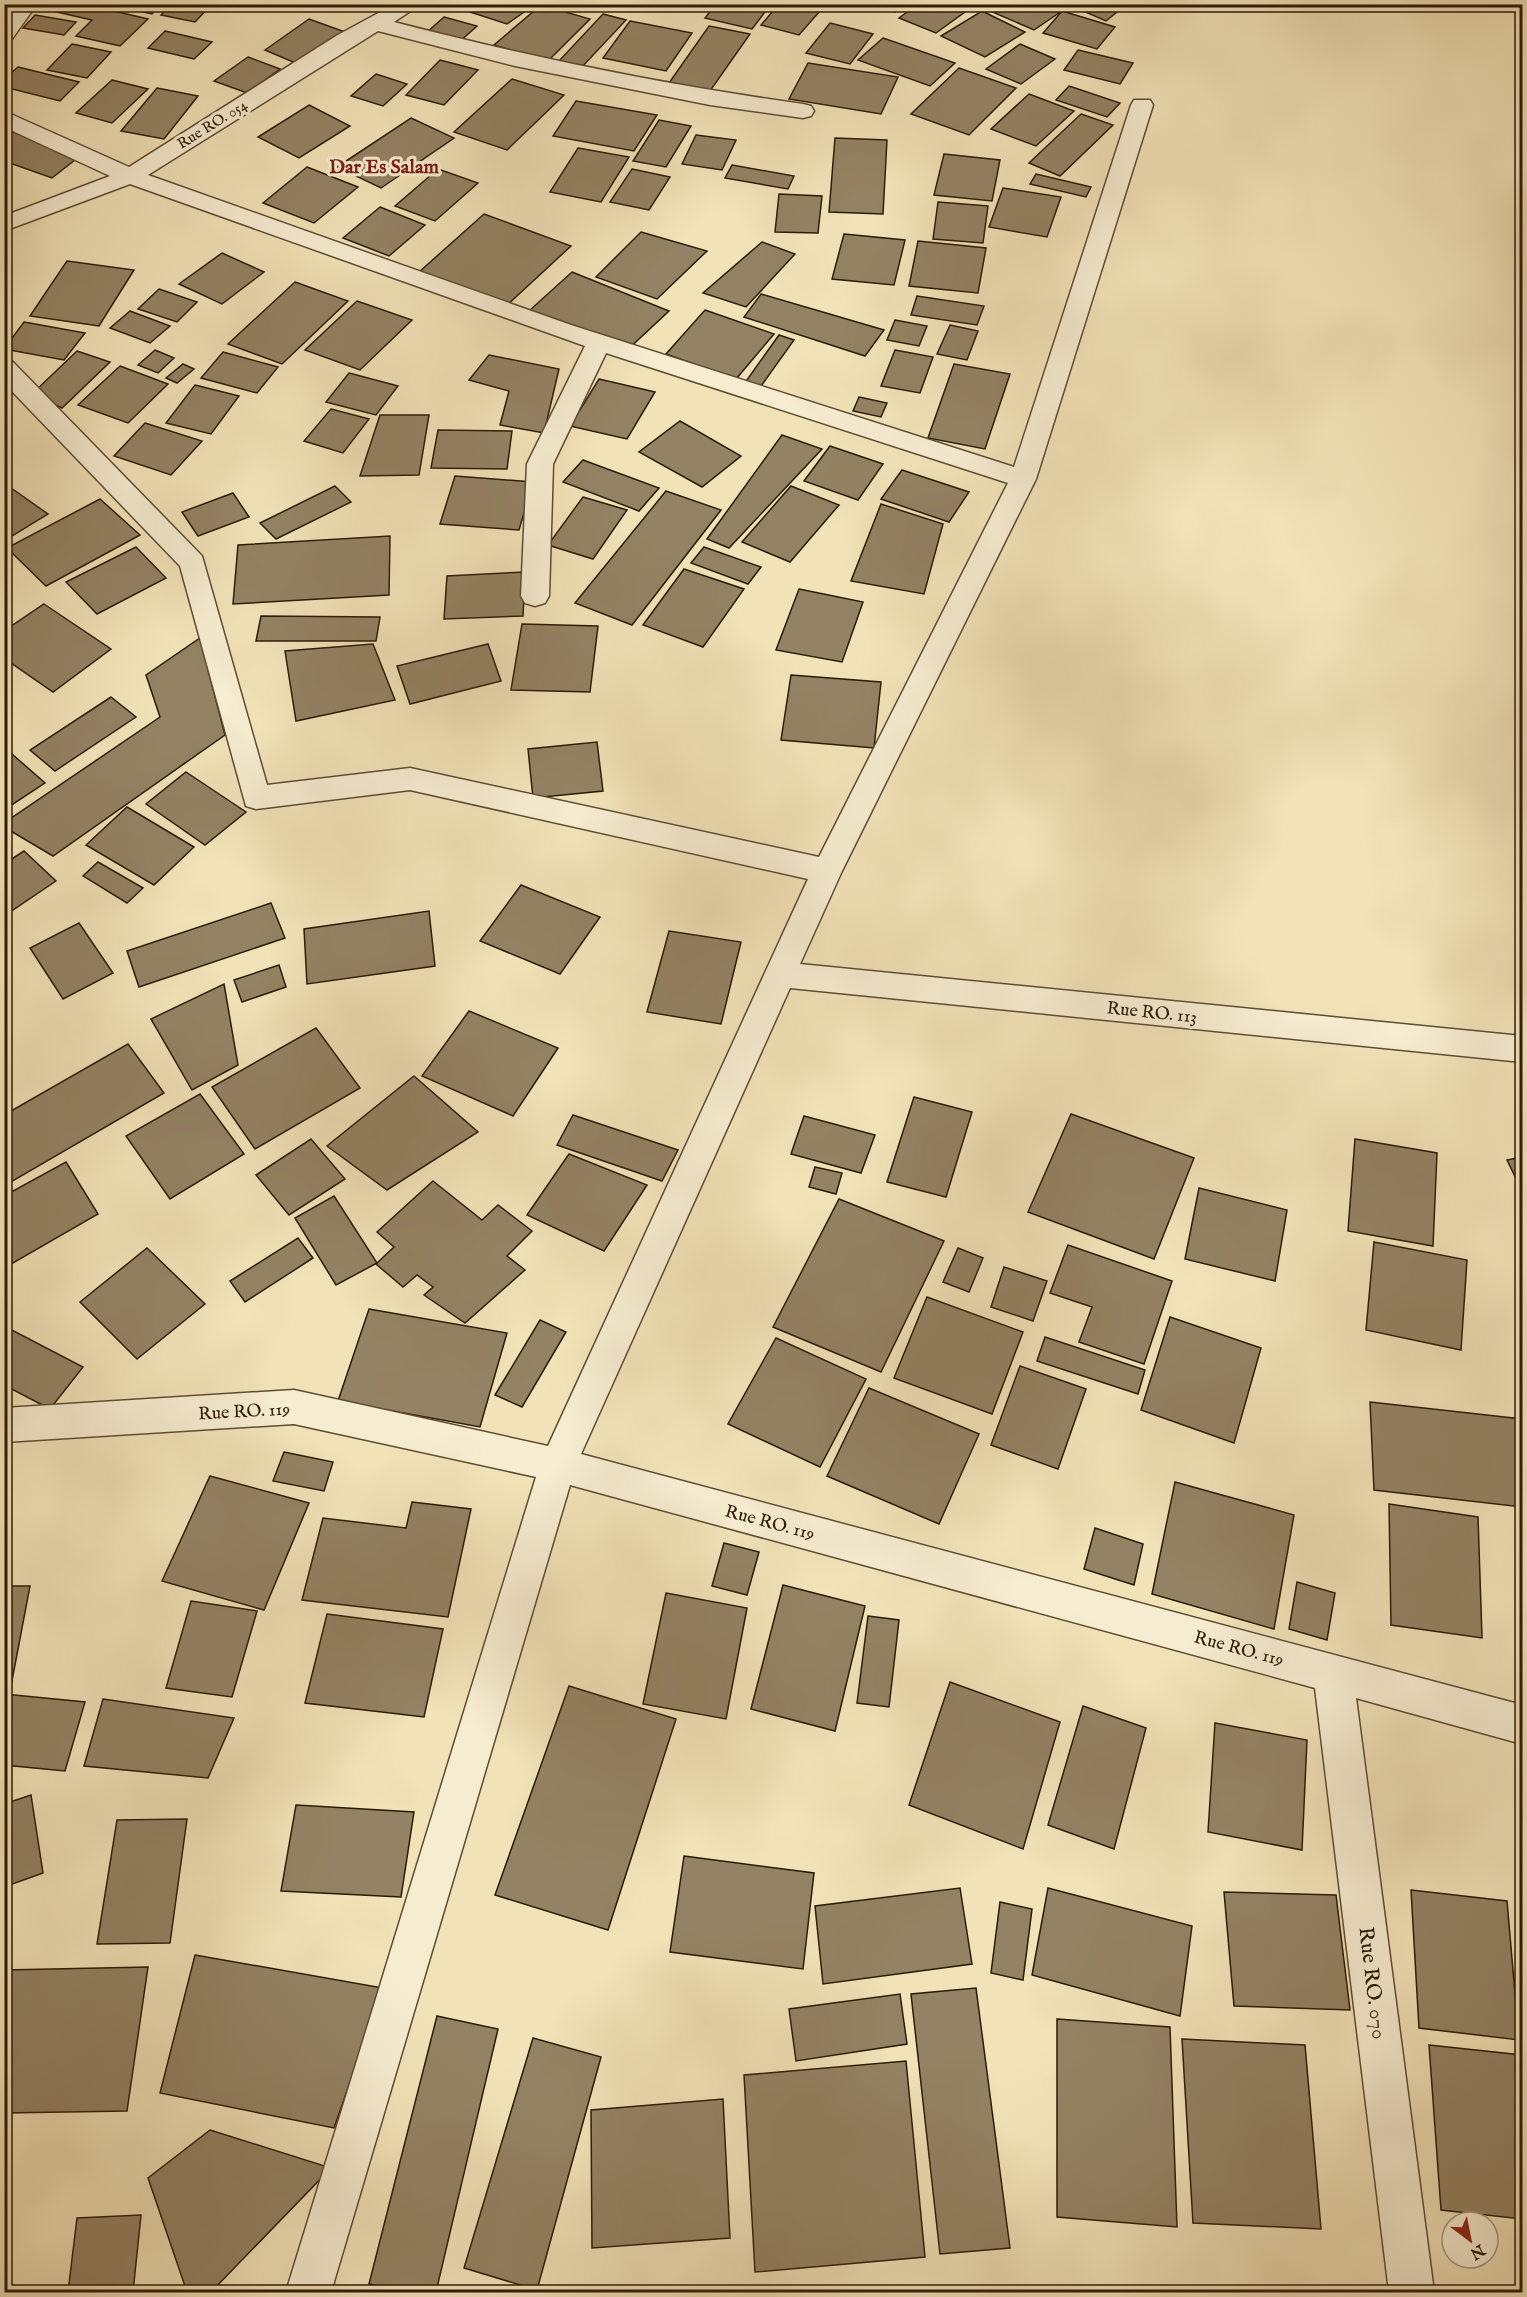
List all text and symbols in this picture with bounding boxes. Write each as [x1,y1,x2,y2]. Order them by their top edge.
street label: Rue RO. 054 [174,95,251,153]
district label: Dar Es Salam [329,155,440,180]
street label: Rue RO. 113 [1105,997,1198,1030]
street label: Rue RO. 119 [198,1399,291,1426]
street label: Rue RO. 119 [722,1500,817,1546]
street label: Rue RO. 119 [1191,1626,1286,1672]
street label: Rue RO. 070 [1351,1925,1392,2041]
north arrow [1440,2210,1500,2270]
text: N [1466,2238,1489,2263]

